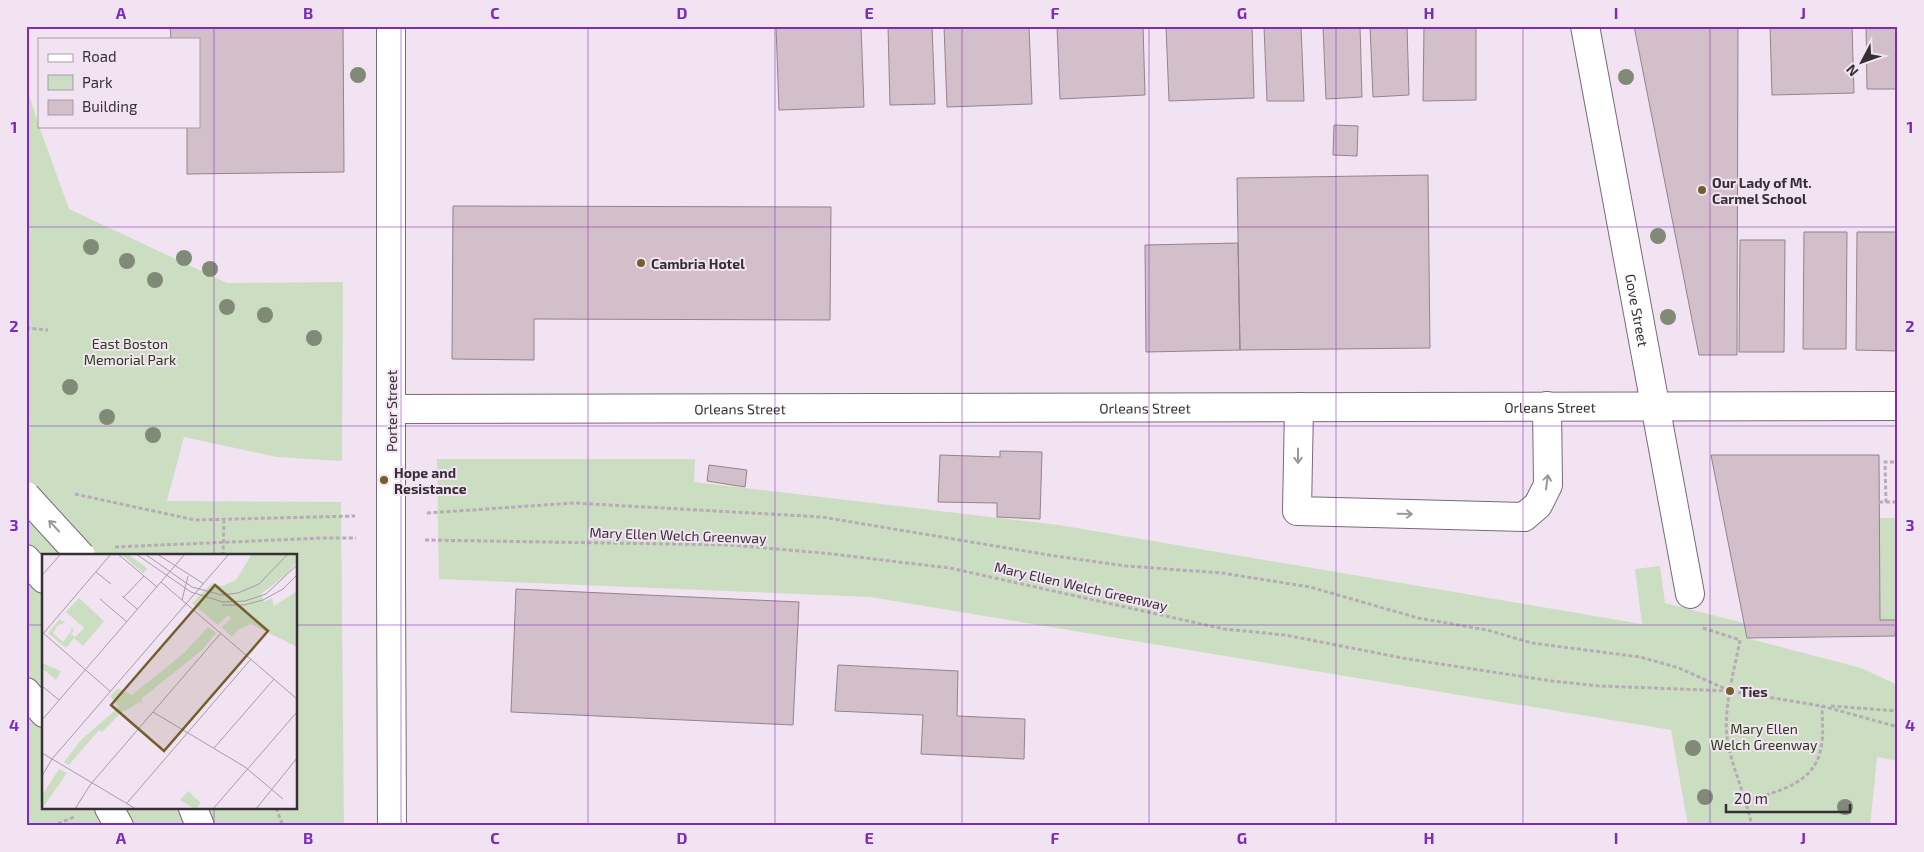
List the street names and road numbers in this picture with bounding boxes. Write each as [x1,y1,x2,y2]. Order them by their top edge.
street label: Gove Street [1622,272,1653,348]
street label: Porter Street [383,370,400,452]
street label: Orleans Street [1504,398,1596,415]
street label: Orleans Street [1099,399,1191,416]
street label: Orleans Street [694,400,786,417]
street label: Mary Ellen Welch Greenway [589,523,767,547]
street label: Mary Ellen Welch Greenway [993,558,1170,614]

